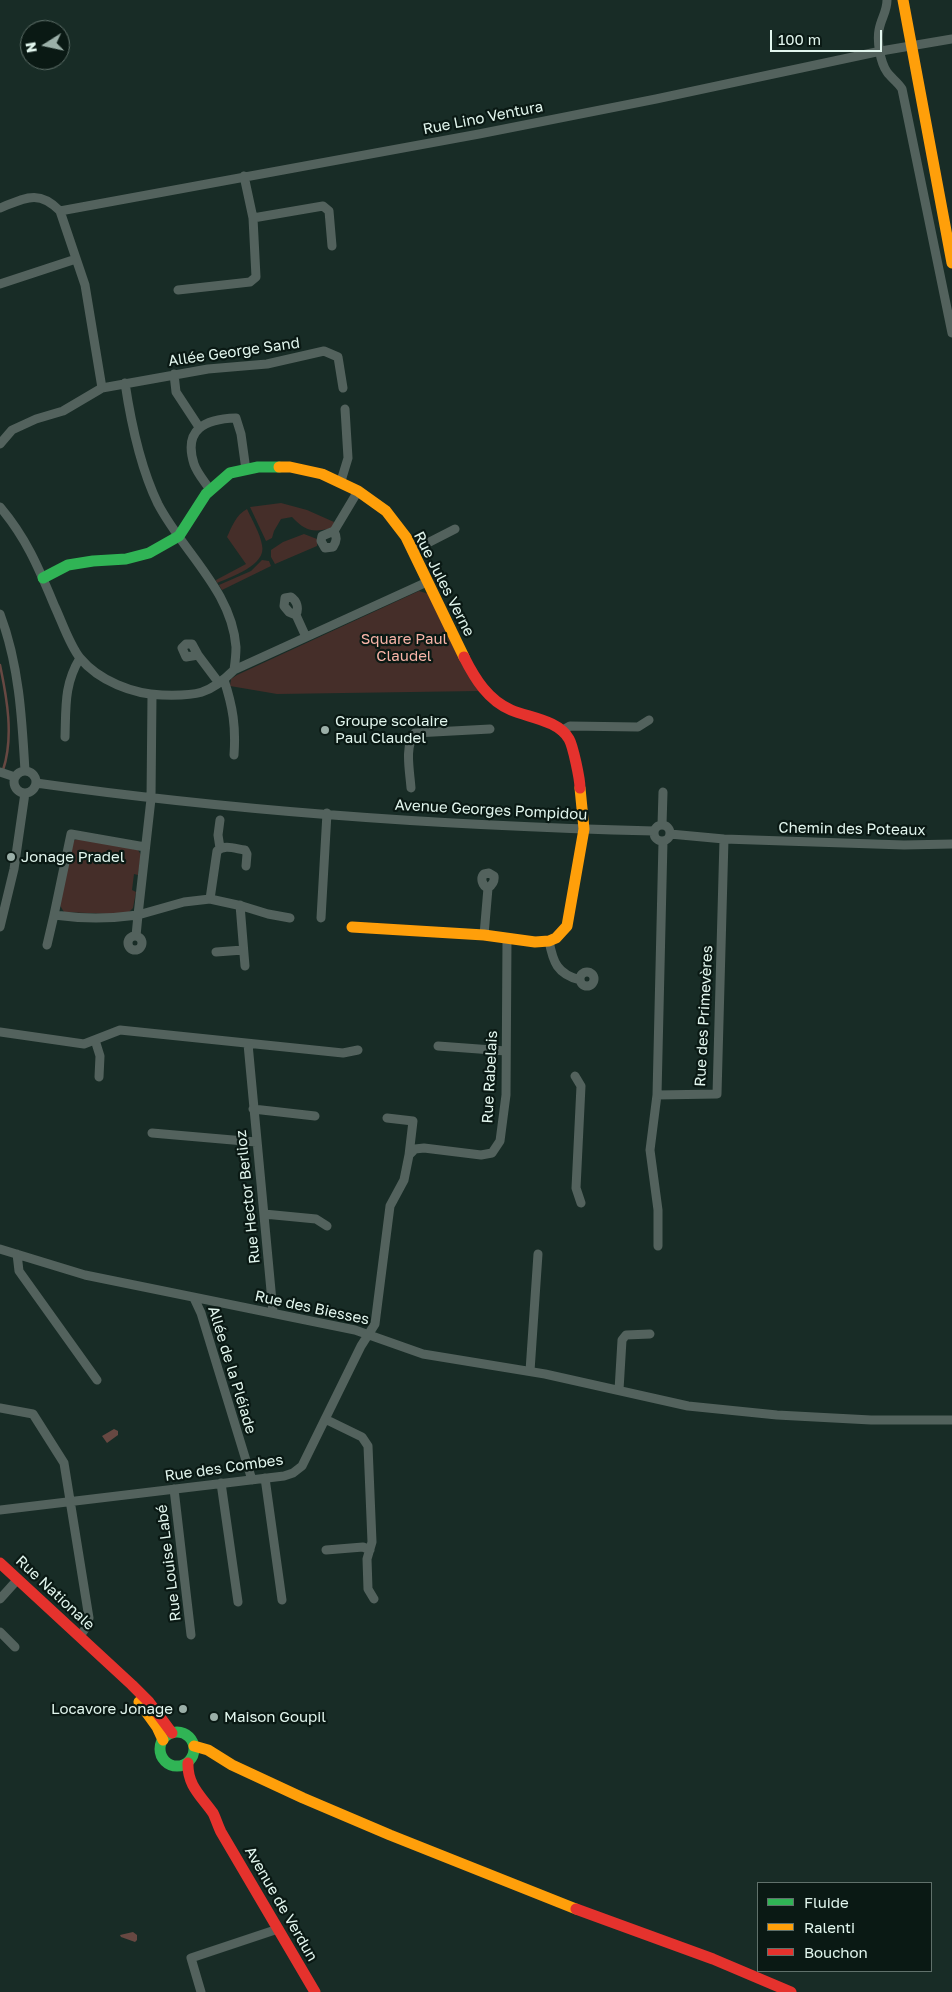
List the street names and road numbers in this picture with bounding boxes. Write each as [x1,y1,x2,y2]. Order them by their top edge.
street label: Rue Lino Ventura [421,98,545,138]
street label: Allée George Sand [167,334,301,370]
street label: Rue Jules Verne [410,528,478,640]
street label: Avenue Georges Pompidou [394,796,588,824]
street label: Chemin des Poteaux [778,819,926,839]
street label: Rue des Primevères [691,945,717,1087]
street label: Rue Rabelais [479,1030,501,1124]
street label: Rue Hector Berlioz [232,1129,264,1265]
street label: Rue des Biesses [253,1287,371,1329]
street label: Allée de la Pléiade [204,1304,260,1436]
street label: Rue des Combes [164,1451,284,1485]
street label: Rue Louise Labé [153,1504,185,1622]
street label: Rue Nationale [12,1552,98,1634]
street label: Avenue de Verdun [241,1843,321,1965]

